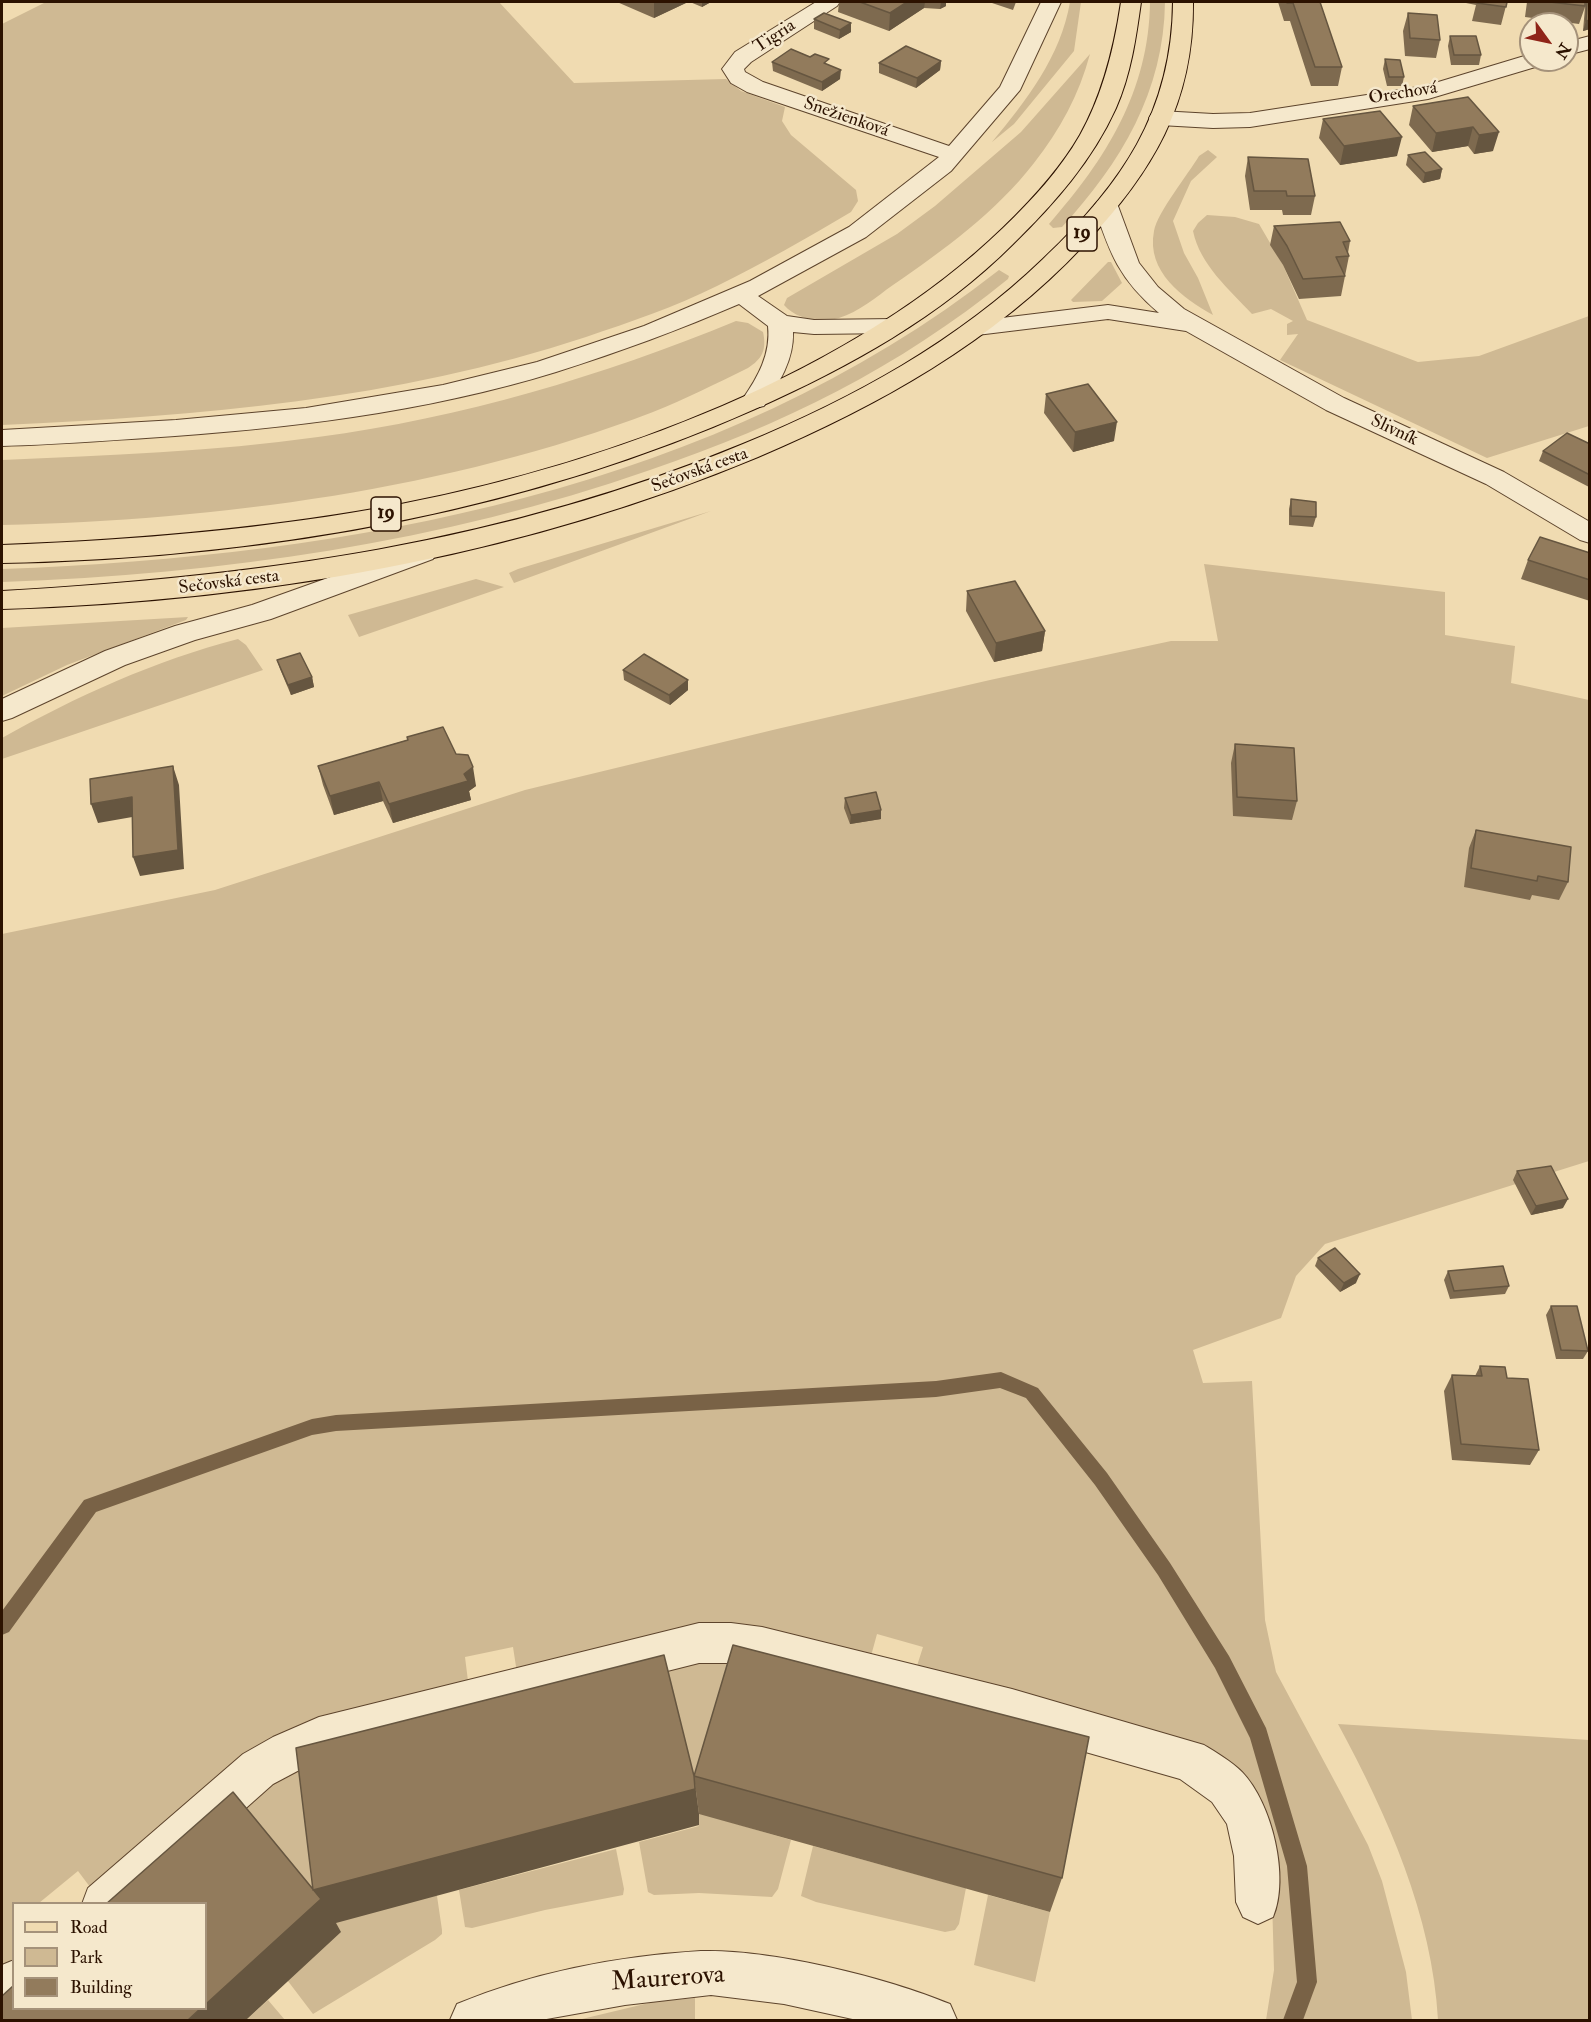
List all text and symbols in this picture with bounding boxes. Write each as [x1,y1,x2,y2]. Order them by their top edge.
north arrow [1519,12,1579,72]
street label: Tigria [750,16,800,58]
text: N [1550,39,1575,62]
street label: Orechová [1367,78,1439,110]
street label: Snežienková [800,93,892,143]
road number: 19 [1067,217,1097,251]
street label: Slivník [1367,411,1421,451]
street label: Sečovská cesta [649,444,751,498]
road number: 19 [371,497,401,531]
street label: Sečovská cesta [178,566,280,600]
legend [12,1902,207,2010]
text: Road [70,1916,108,1939]
text: Park [70,1946,103,1969]
street label: Maurerova [610,1960,726,2000]
text: Building [70,1976,132,1999]

